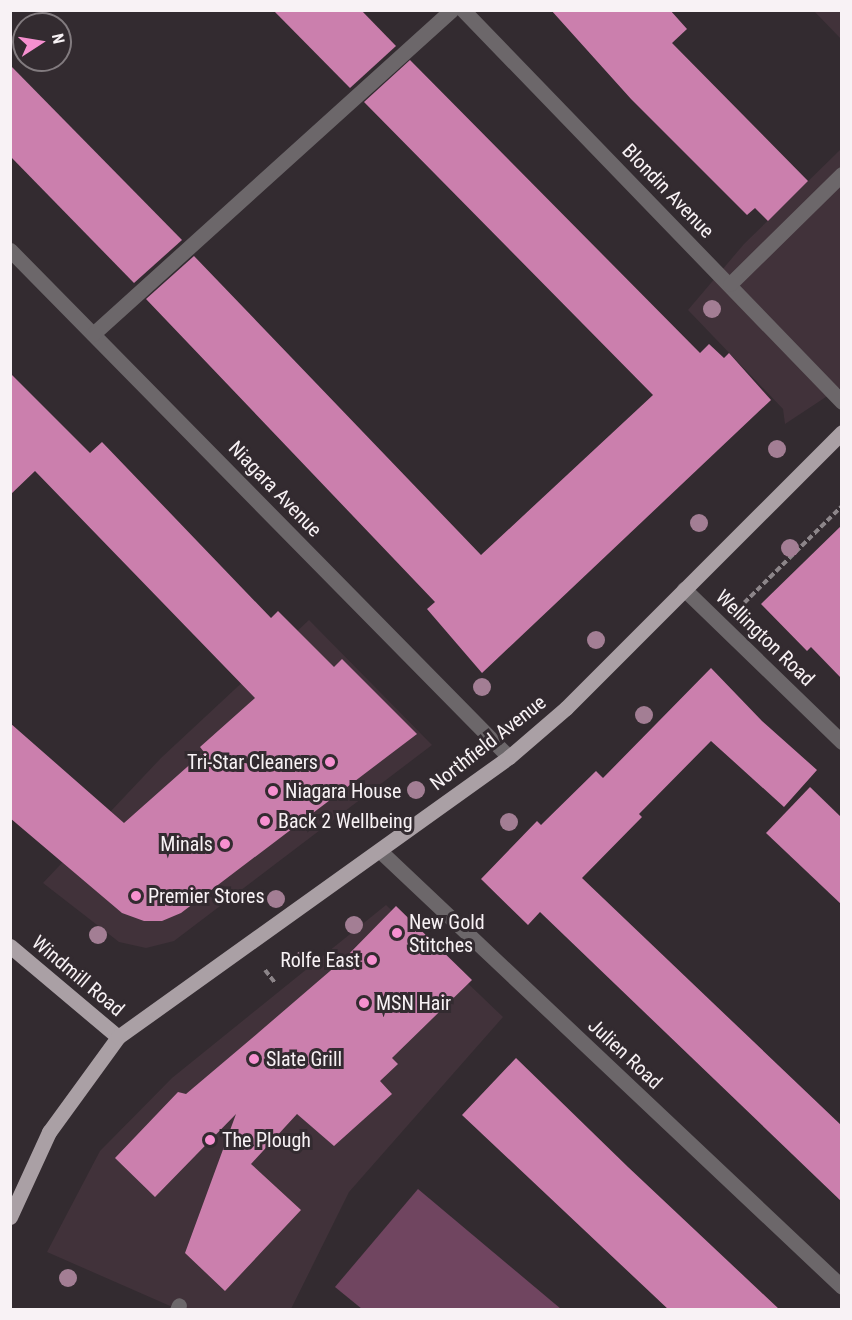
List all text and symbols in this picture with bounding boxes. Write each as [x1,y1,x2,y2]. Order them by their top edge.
north arrow [12,12,72,72]
text: N [48,32,68,45]
street label: Blondin Avenue [617,139,719,243]
street label: Niagara Avenue [223,436,327,542]
street label: Wellington Road [711,585,819,691]
street label: Northfield Avenue [425,690,551,796]
place label: Tri-Star Cleaners [187,750,318,774]
marker: Tri-Star Cleaners [323,755,337,769]
place label: Niagara House [285,779,401,803]
marker: Niagara House [266,784,280,798]
place label: Back 2 Wellbeing [278,809,413,833]
marker: Back 2 Wellbeing [256,812,274,830]
place label: Minals [160,832,213,856]
marker: Minals [218,837,232,851]
place label: Premier Stores [148,884,265,908]
marker: Premier Stores [129,889,143,903]
place label: New Gold Stitches [409,910,485,957]
marker: New Gold Stitches [390,926,404,940]
street label: Windmill Road [27,930,129,1022]
place label: Rolfe East [280,948,360,972]
marker: Rolfe East [365,953,379,967]
place label: MSN Hair [376,991,451,1015]
marker: MSN Hair [357,996,371,1010]
street label: Julien Road [583,1014,667,1094]
place label: Slate Grill [266,1047,342,1071]
marker: Slate Grill [247,1052,261,1066]
place label: The Plough [222,1128,311,1152]
marker: The Plough [203,1133,217,1147]

